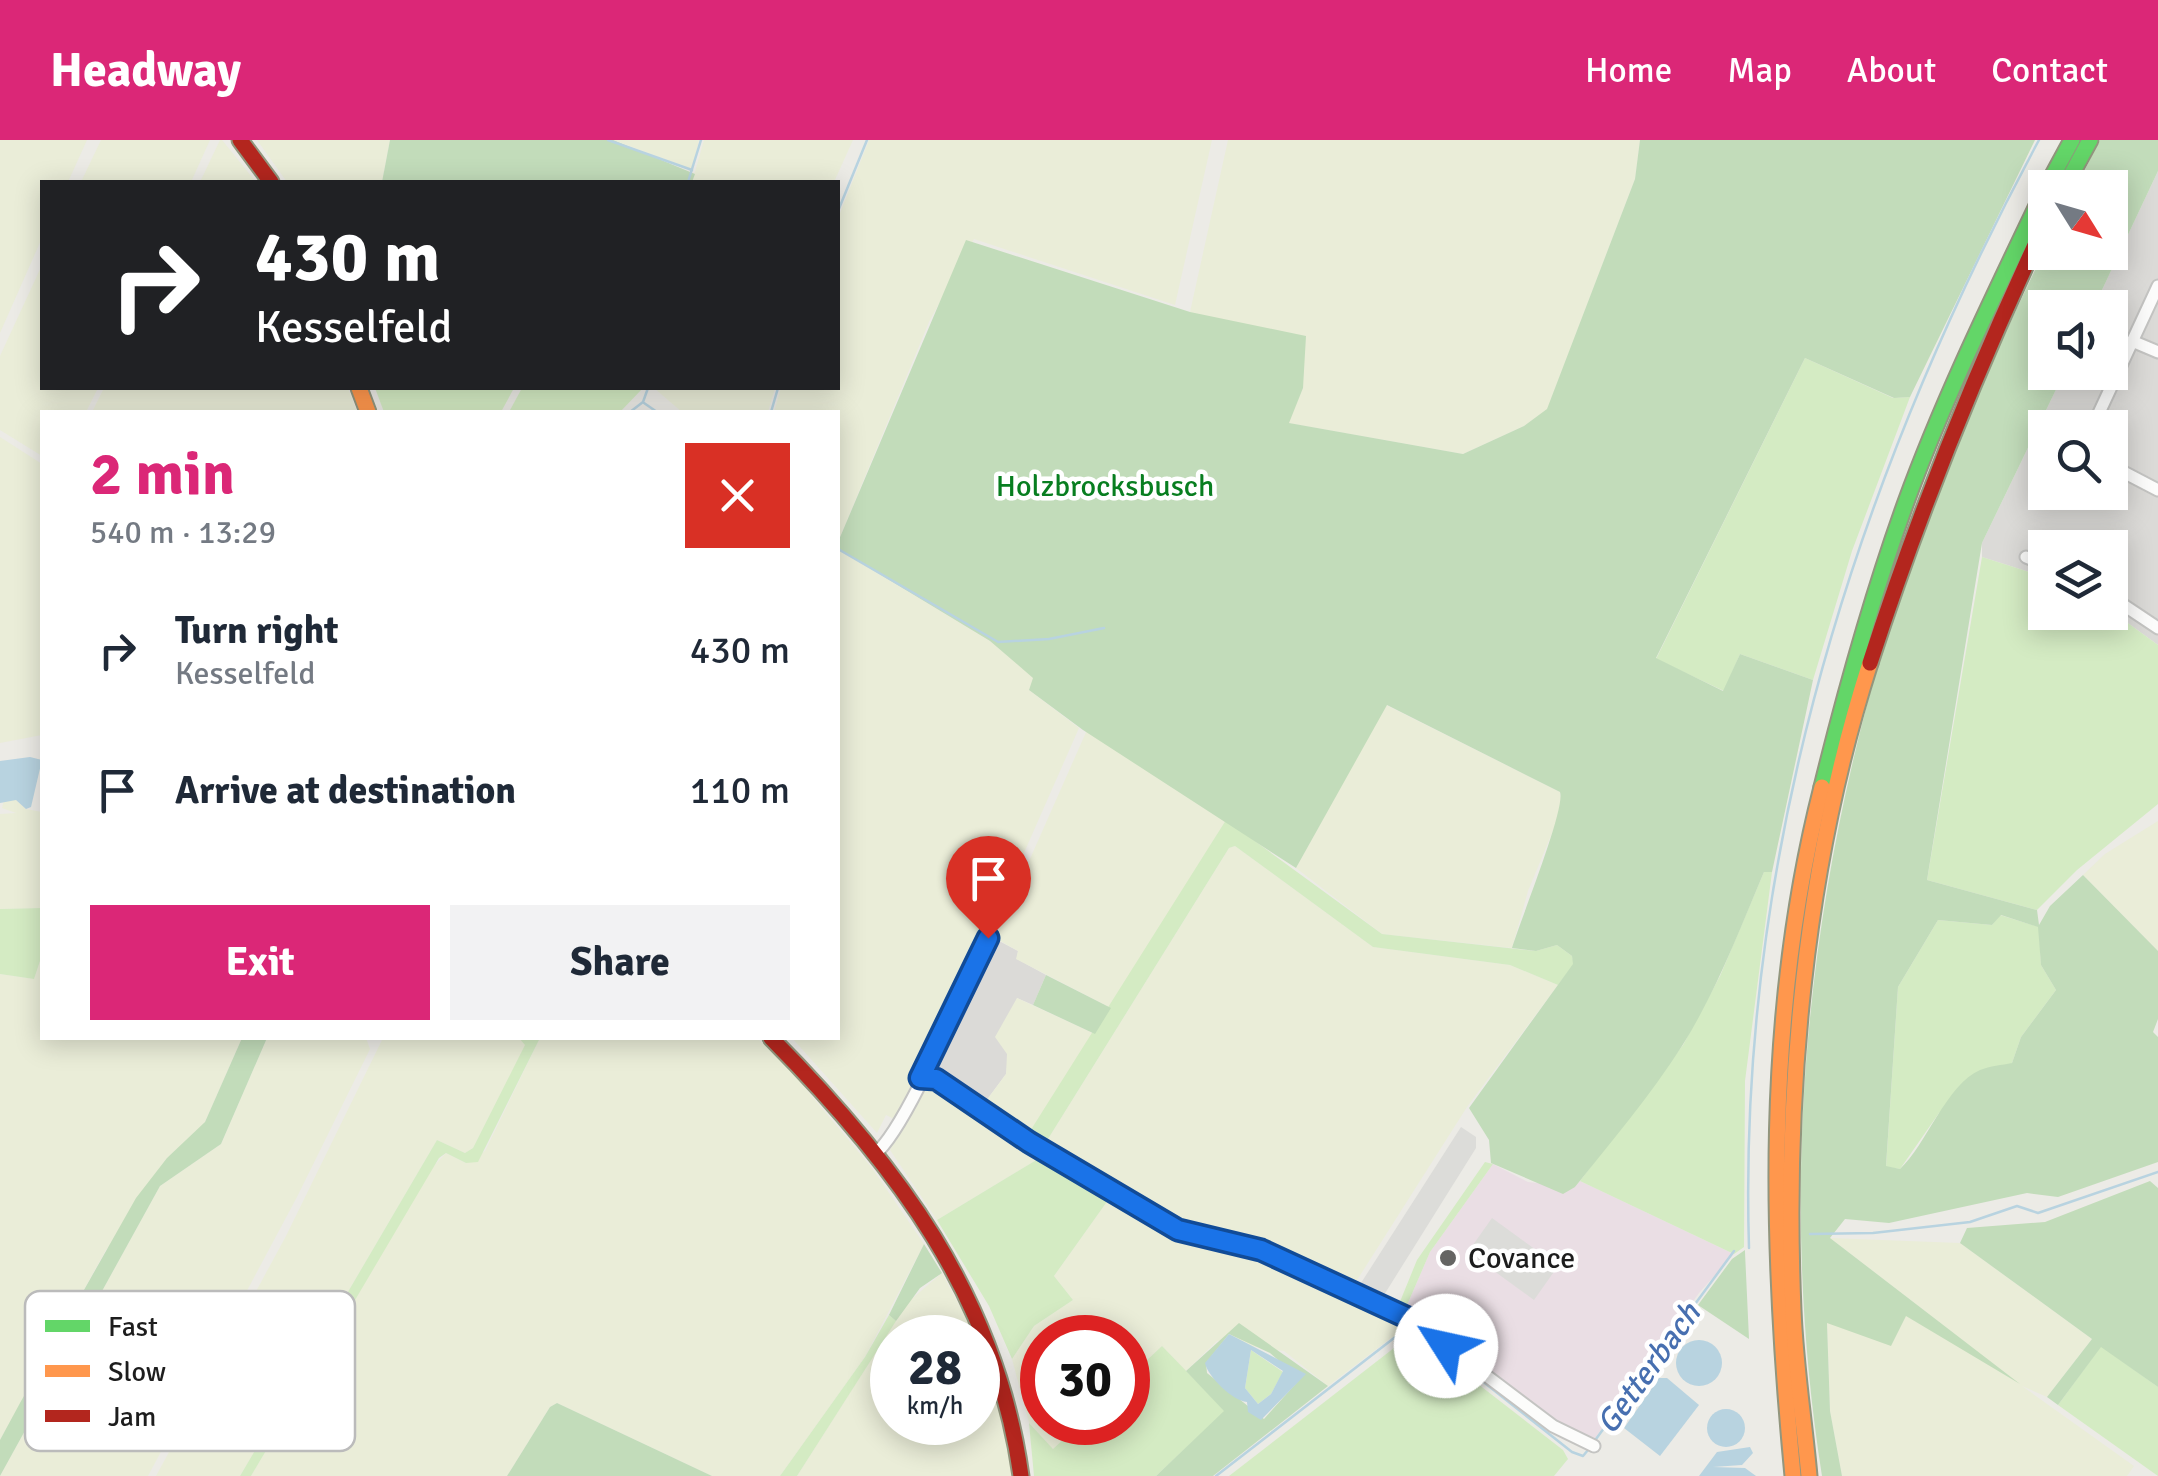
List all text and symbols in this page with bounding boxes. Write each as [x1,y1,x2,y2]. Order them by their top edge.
text: Headway [50,41,241,100]
text: Home [1585,49,1672,92]
text: Map [1727,49,1792,92]
text: About [1847,49,1936,92]
text: Contact [1991,49,2108,92]
north arrow [2028,170,2128,270]
map controls [2028,170,2128,630]
text: 430 m [255,214,440,300]
icon: right [90,220,220,350]
button: sound [2028,290,2128,390]
text: Kesselfeld [255,300,452,355]
button: search [2028,410,2128,510]
text: 2 min [90,438,235,512]
button: close [685,443,790,548]
park label: Holzbrocksbusch [996,468,1214,505]
text: 540 m · 13:29 [90,513,276,552]
button: layers [2028,530,2128,630]
text: Turn right [175,607,339,654]
icon: right [90,623,145,678]
text: 430 m [690,627,790,674]
text: Kesselfeld [175,654,315,693]
icon: arrive [90,763,145,818]
text: Arrive at destination [175,767,516,814]
text: 110 m [690,767,790,814]
pin [946,836,1031,939]
icon: arrive [961,851,1016,906]
button: Exit [90,905,430,1020]
button: Share [450,905,790,1020]
place label: Covance [1468,1240,1575,1277]
marker: Covance [1437,1247,1459,1269]
legend [25,1291,355,1451]
position arrow [1394,1294,1498,1398]
water label: Getterbach [1588,1294,1710,1441]
text: Fast [108,1310,158,1344]
speed limit sign: 30 [1020,1315,1150,1445]
text: 28 [908,1337,962,1399]
text: Slow [108,1355,166,1389]
text: km/h [907,1390,963,1421]
text: Jam [108,1400,156,1434]

